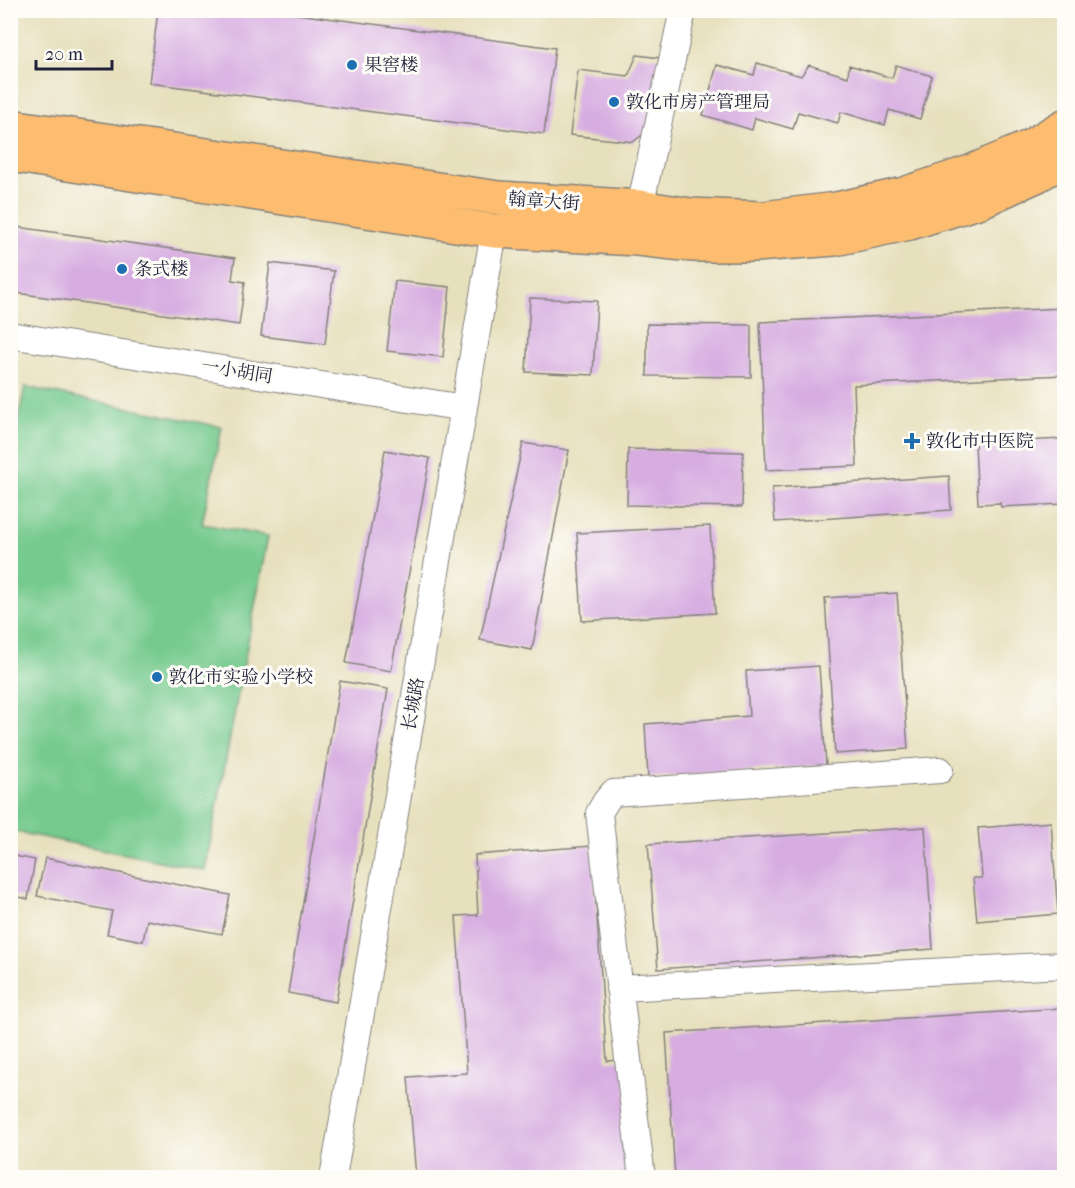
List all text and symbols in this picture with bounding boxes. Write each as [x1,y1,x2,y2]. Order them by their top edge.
scale bar [36,33,112,71]
text: 20 m [45,44,83,65]
place label: 果窖楼 [364,55,418,76]
marker: 果窖楼 [345,58,359,72]
place label: 敦化市房产管理局 [626,92,770,113]
marker: 敦化市房产管理局 [607,95,621,109]
street label: 翰章大街 [507,189,581,214]
place label: 条式楼 [134,259,188,280]
marker: 条式楼 [115,262,129,276]
street label: 一小胡同 [200,355,274,387]
place label: 敦化市中医院 [926,431,1034,452]
marker: 敦化市中医院 [903,432,921,450]
place label: 敦化市实验小学校 [169,667,313,688]
marker: 敦化市实验小学校 [150,670,164,684]
street label: 长城路 [398,676,429,732]

